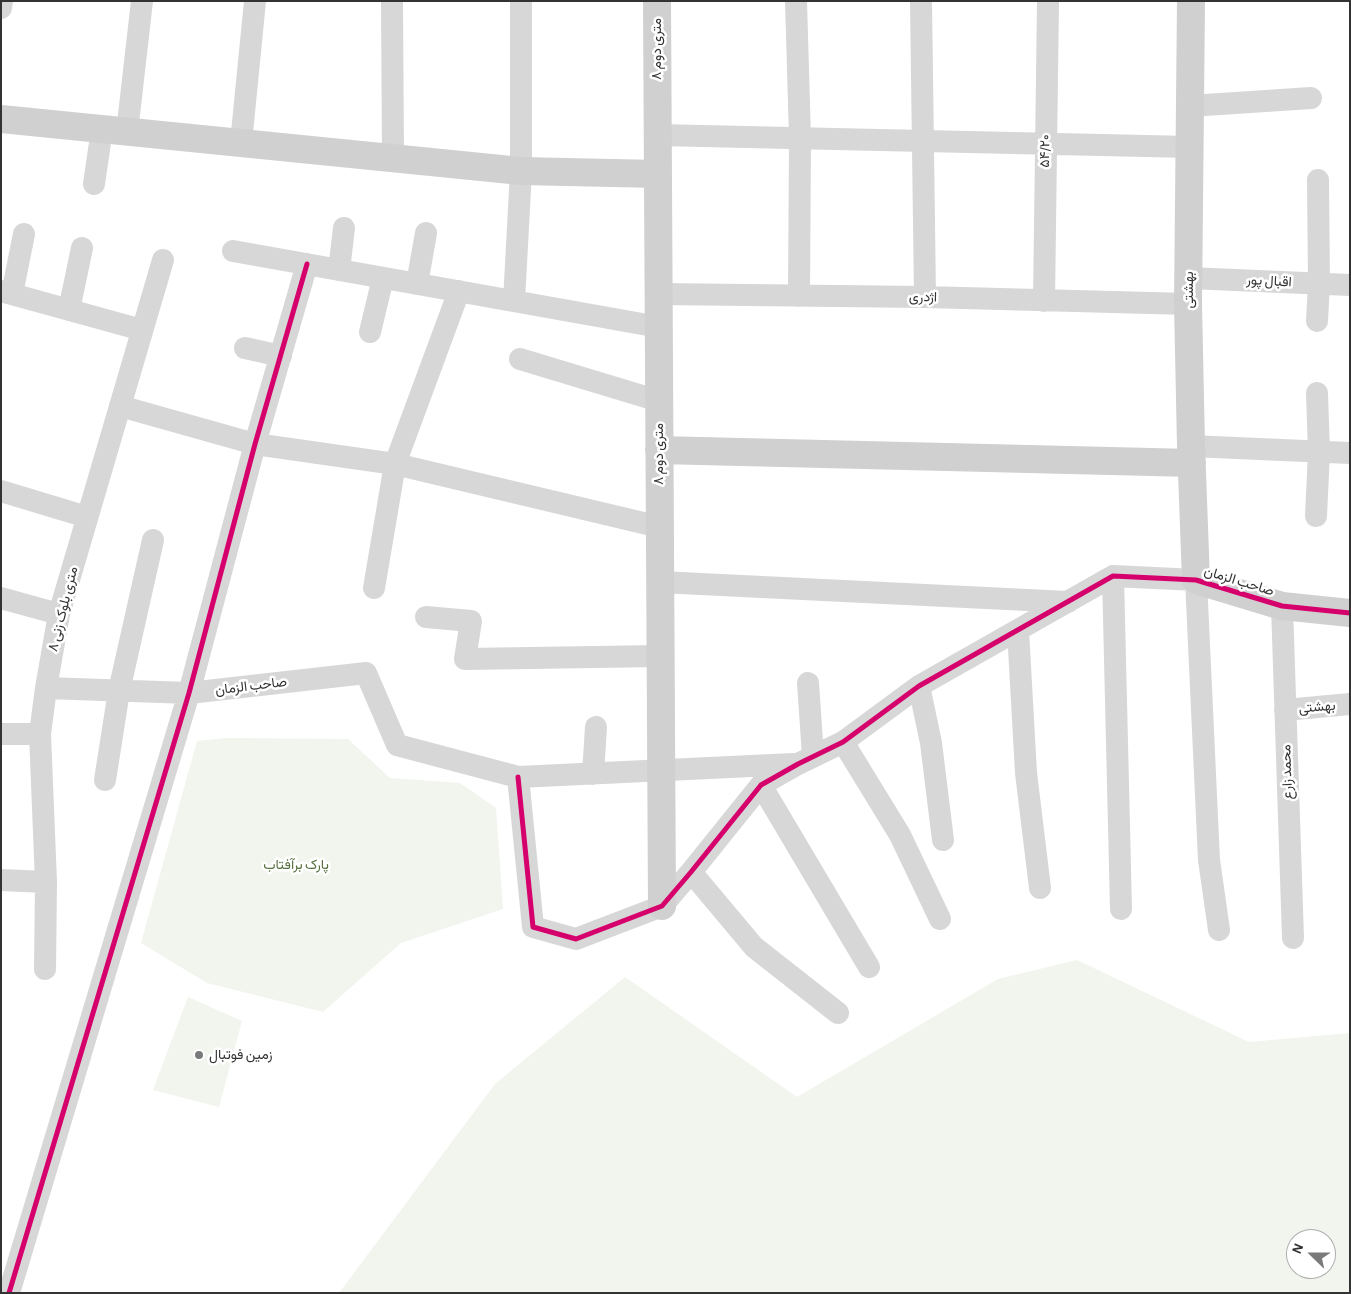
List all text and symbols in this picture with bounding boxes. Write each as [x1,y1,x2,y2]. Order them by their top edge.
street label: ۸ متری دوم [649,18,665,80]
street label: ۵۴/۲۰ [1036,134,1054,168]
street label: بهشتی [1181,271,1197,309]
street label: اقبال پور [1246,271,1292,291]
street label: اژدری [909,288,937,306]
street label: ۸ متری دوم [651,423,667,485]
street label: صاحب الزمان [1202,562,1276,600]
street label: ۸ متری بلوک زنی [44,565,82,653]
street label: صاحب الزمان [214,673,288,699]
street label: بهشتی [1298,697,1336,717]
street label: محمد زارع [1278,744,1296,800]
park label: پارک برآفتاب [263,857,329,873]
place label: زمین فوتبال [209,1047,273,1063]
marker: زمین فوتبال [193,1049,205,1061]
north arrow [1286,1229,1336,1279]
text: N [1290,1242,1306,1256]

